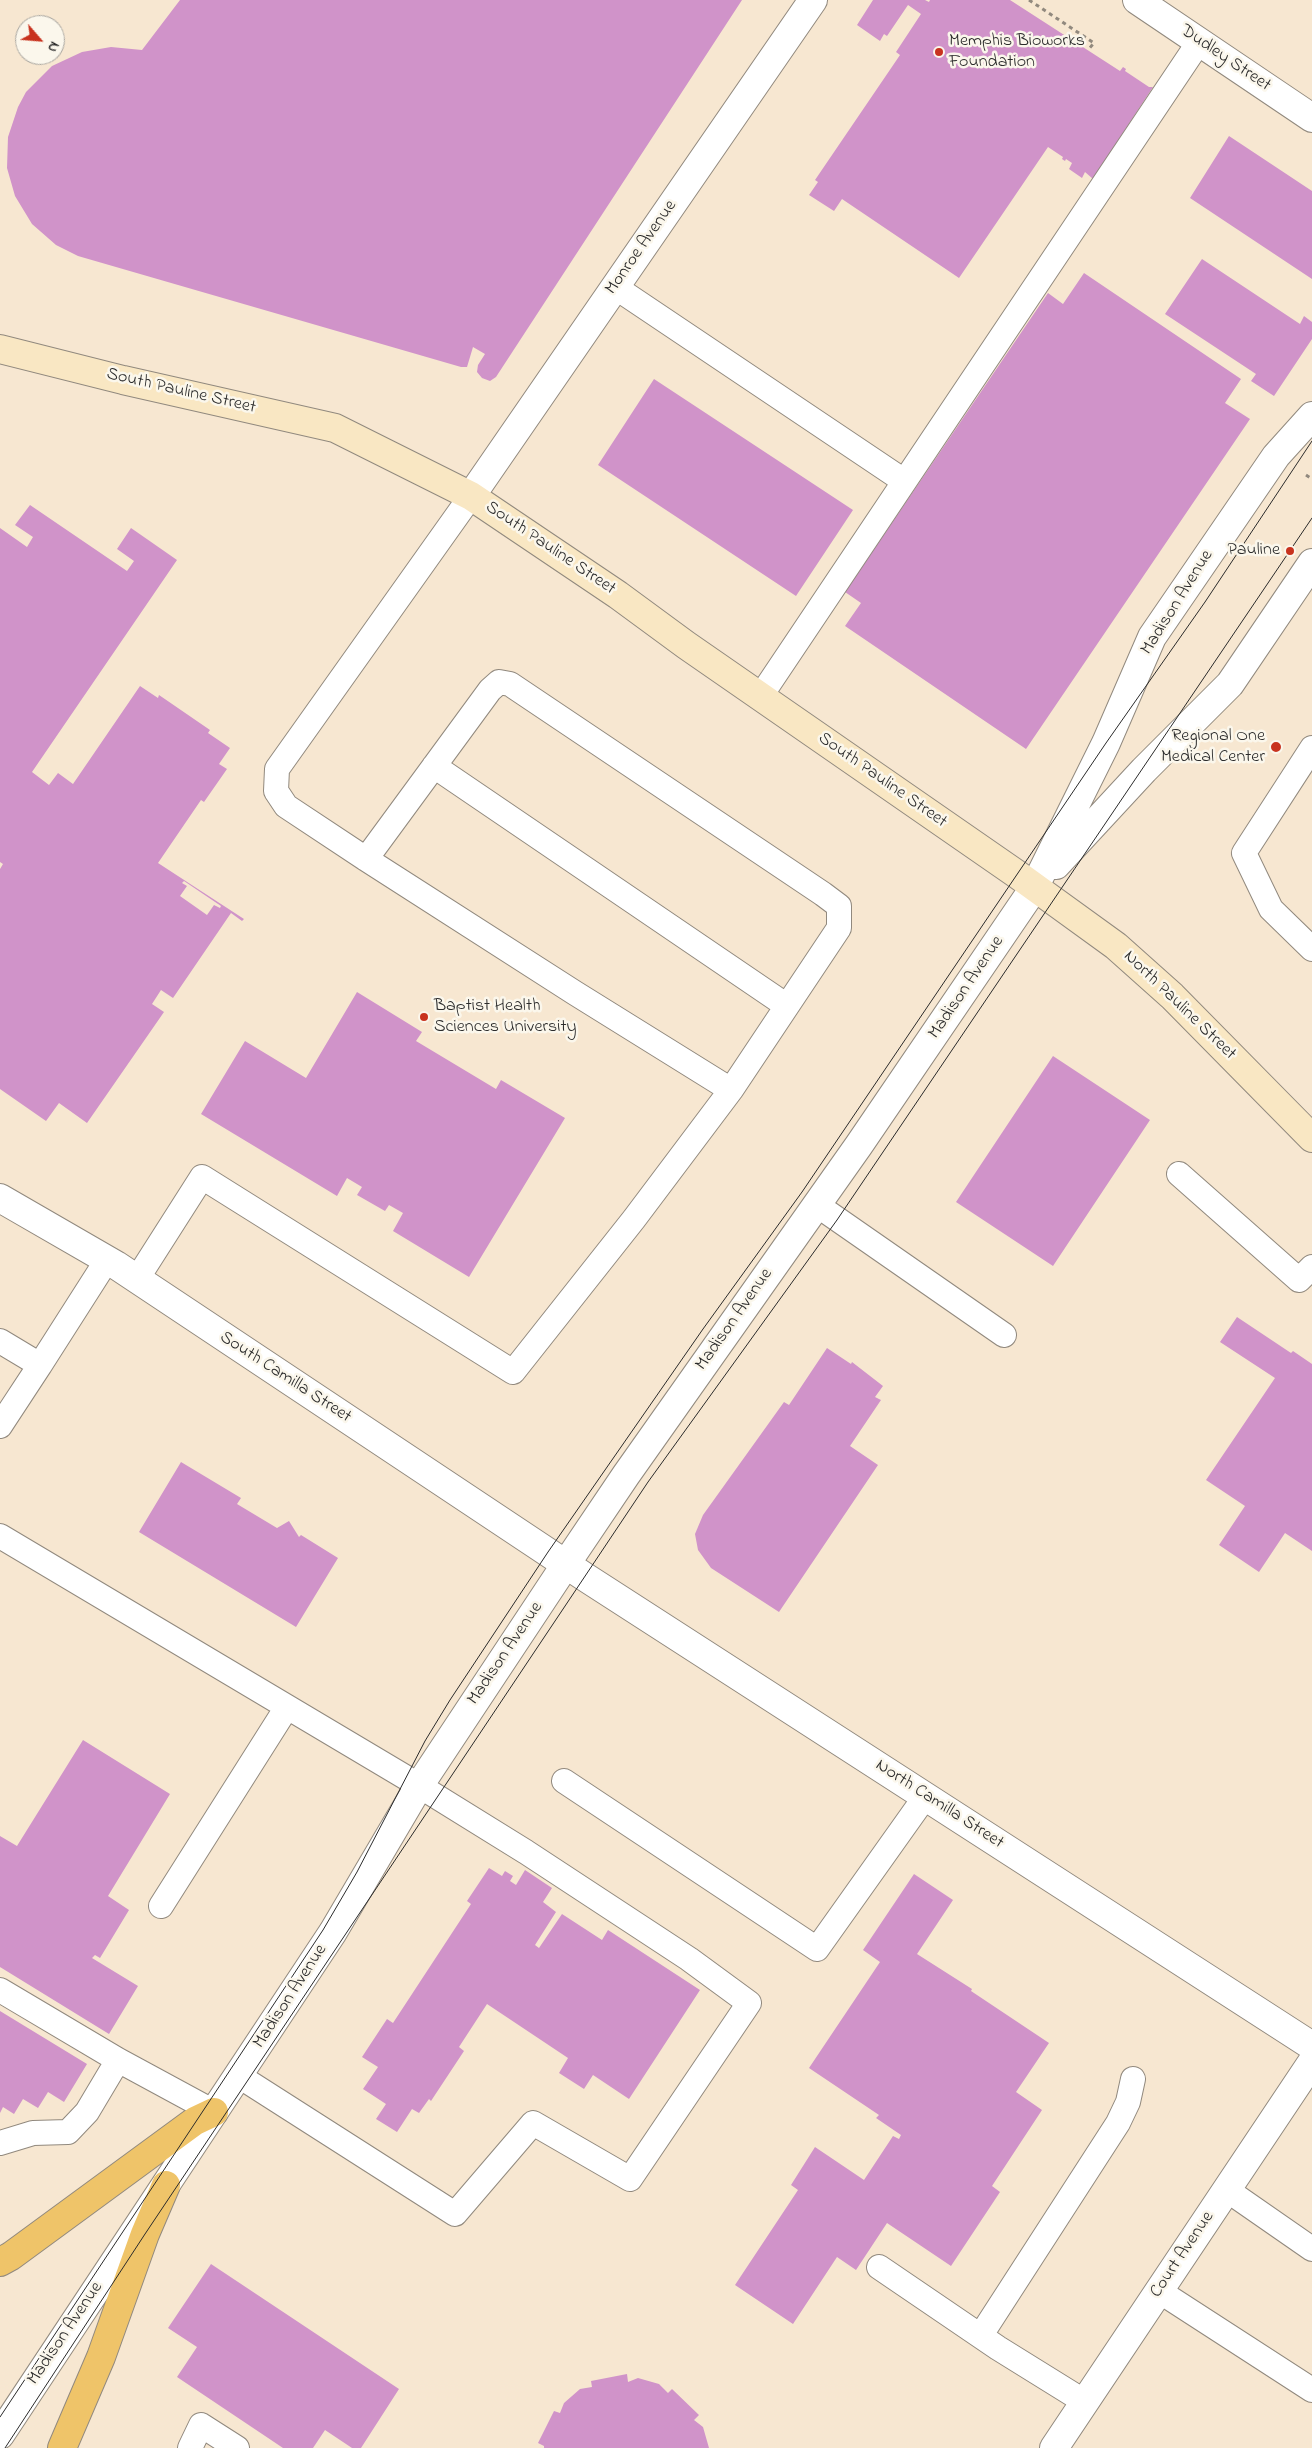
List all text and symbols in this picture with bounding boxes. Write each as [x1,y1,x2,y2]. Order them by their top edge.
north arrow [15,15,65,65]
street label: Dudley Street [1176,21,1274,97]
place label: Memphis Bioworks Foundation [949,31,1085,74]
text: N [41,38,64,56]
marker: Memphis Bioworks Foundation [933,46,945,58]
street label: Monroe Avenue [601,197,683,299]
street label: South Pauline Street [104,364,258,420]
street label: South Pauline Street [481,497,619,601]
place label: Pauline [1227,540,1280,562]
marker: Pauline [1284,545,1296,557]
street label: Madison Avenue [1137,547,1219,659]
place label: Regional One Medical Center [1161,726,1265,769]
street label: South Pauline Street [813,728,951,834]
marker: Regional One Medical Center [1269,740,1283,754]
street label: Madison Avenue [925,932,1009,1044]
street label: North Pauline Street [1118,947,1240,1065]
place label: Baptist Health Sciences University [434,996,577,1038]
marker: Baptist Health Sciences University [418,1011,430,1023]
street label: Madison Avenue [692,1265,778,1375]
street label: South Camilla Street [215,1327,355,1429]
street label: Madison Avenue [464,1598,548,1710]
street label: North Camilla Street [871,1755,1007,1855]
street label: Madison Avenue [249,1941,333,2053]
street label: Court Avenue [1146,2208,1220,2302]
street label: Madison Avenue [24,2278,108,2390]

